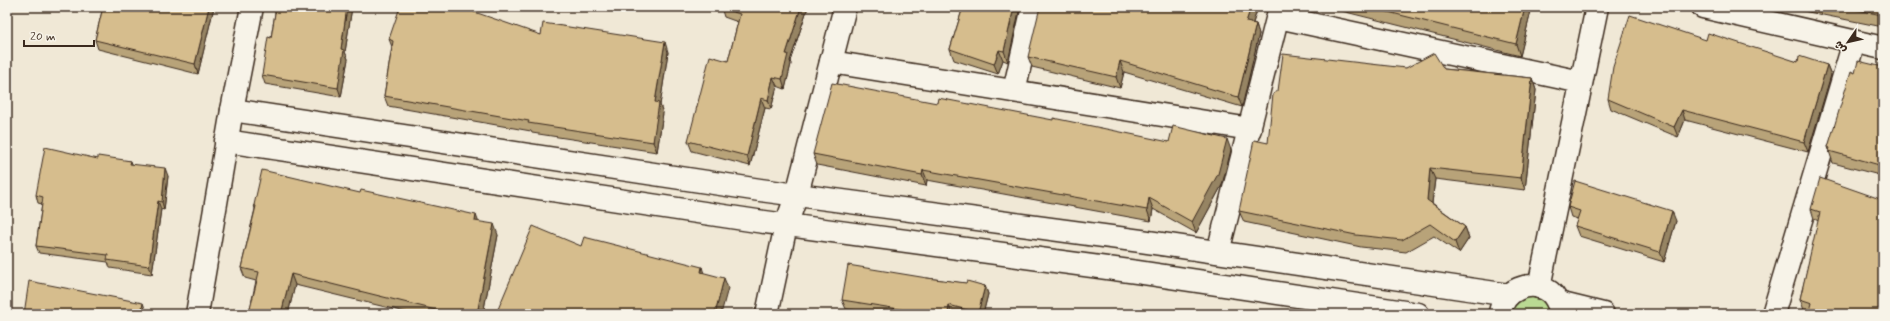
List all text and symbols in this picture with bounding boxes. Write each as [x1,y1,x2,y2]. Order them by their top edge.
scale bar [24,22,94,48]
north arrow [1828,22,1868,62]
text: 20 m [30,29,56,45]
text: ش [1831,38,1850,56]

